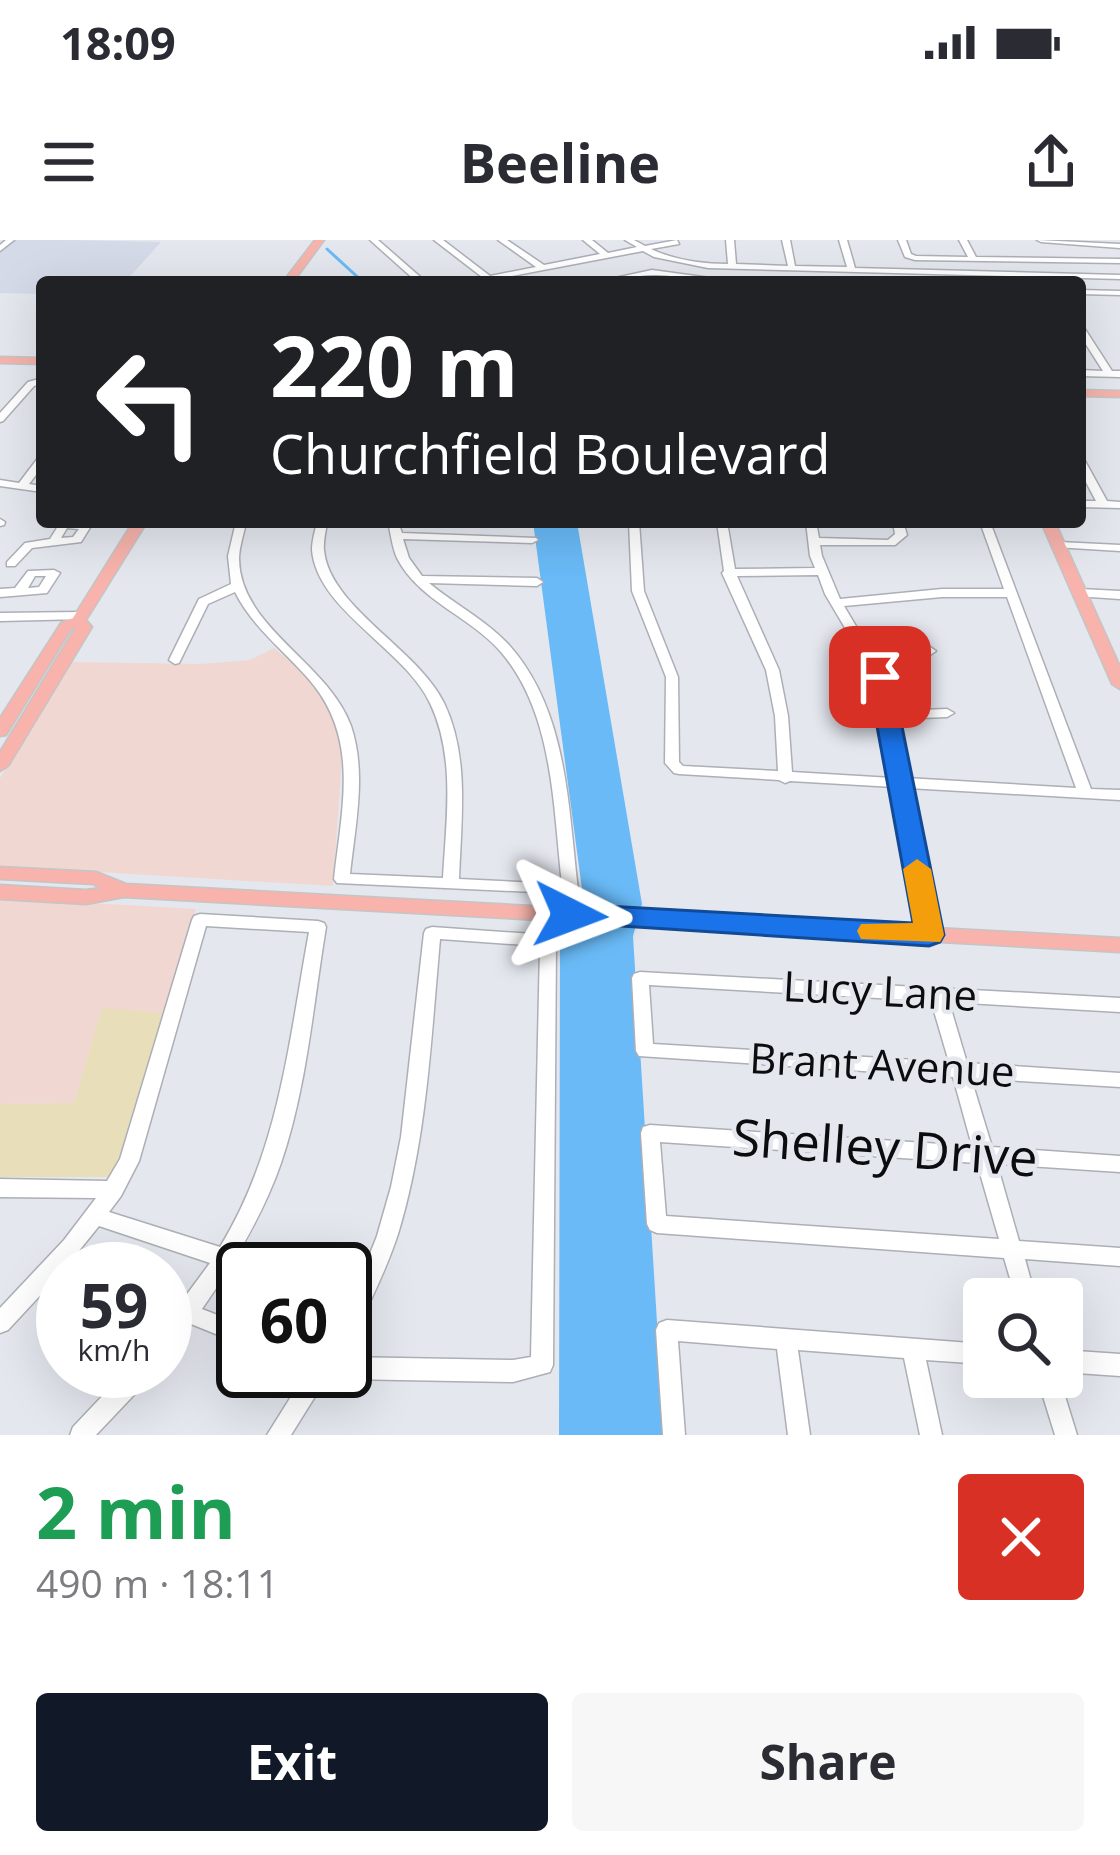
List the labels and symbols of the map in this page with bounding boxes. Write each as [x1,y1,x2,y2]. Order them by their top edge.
pin [829,626,931,728]
position arrow [507,852,633,978]
street label: Lucy Lane [782,956,979,1023]
street label: Brant Avenue [748,1028,1016,1099]
street label: Shelley Drive [730,1100,1040,1192]
speed limit sign: 60 [216,1242,372,1398]

